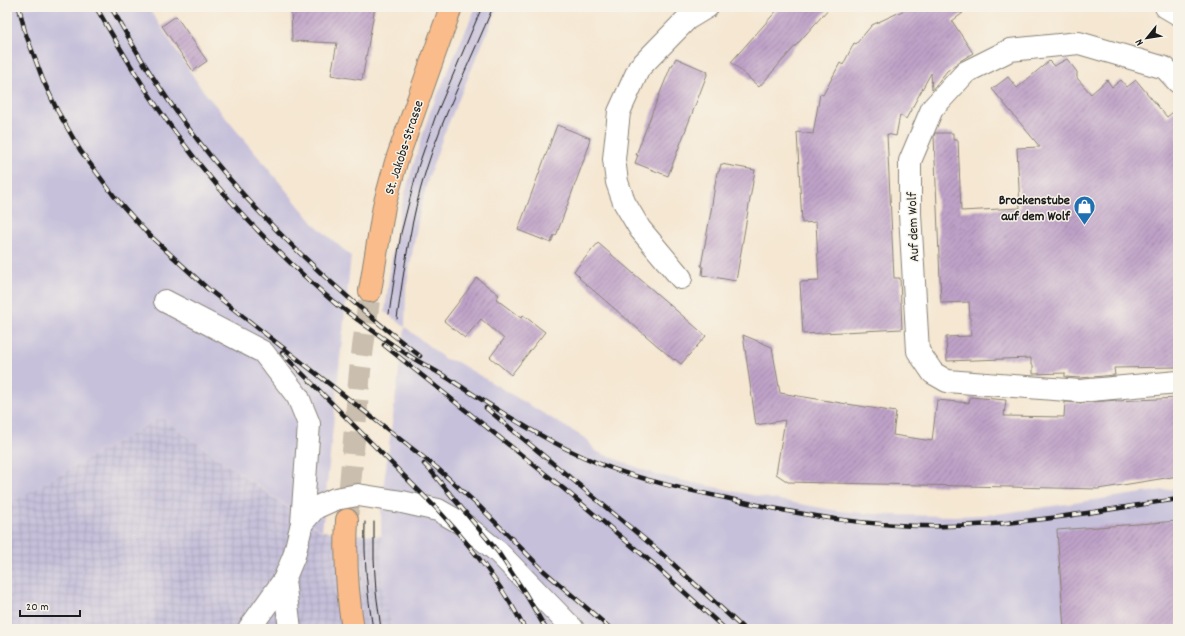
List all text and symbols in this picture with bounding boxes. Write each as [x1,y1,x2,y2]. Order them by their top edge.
north arrow [1127,18,1167,58]
text: N [1132,35,1148,48]
street label: St. Jakobs-Strasse [380,98,430,197]
street label: Auf dem Wolf [903,191,925,262]
place label: Brockenstube auf dem Wolf [999,191,1071,227]
shop icon: Brockenstube auf dem Wolf [1072,194,1098,227]
scale bar [20,592,80,618]
text: 20 m [26,599,49,616]

